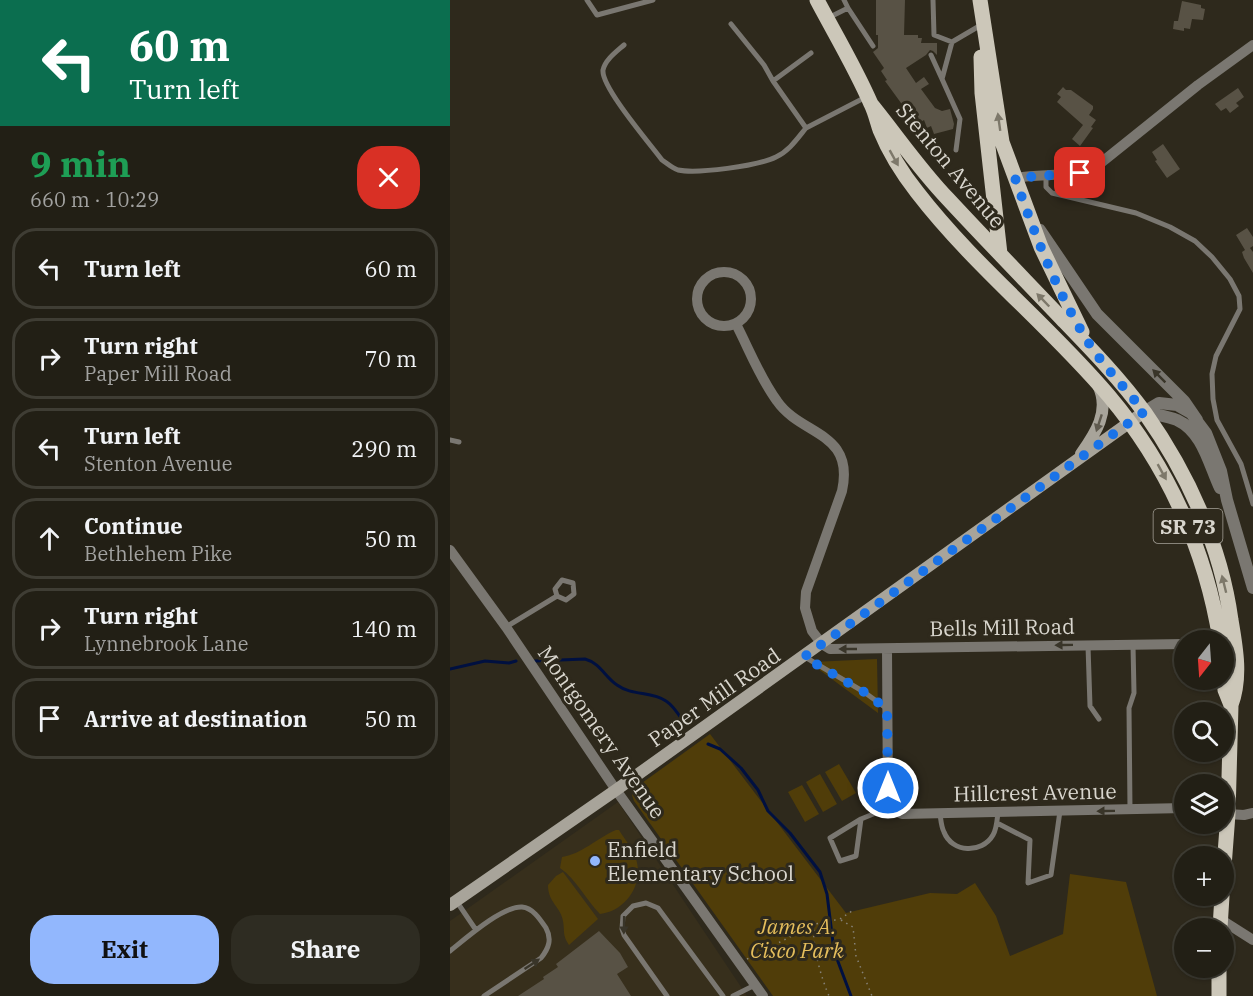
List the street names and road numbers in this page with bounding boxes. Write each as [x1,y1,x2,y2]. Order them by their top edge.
street label: Stenton Avenue [890,96,1012,234]
road number: SR 73 [1154,509,1222,543]
street label: Bells Mill Road [929,612,1075,642]
street label: Montgomery Avenue [532,640,672,824]
street label: Paper Mill Road [642,641,786,753]
street label: Hillcrest Avenue [953,777,1117,807]

